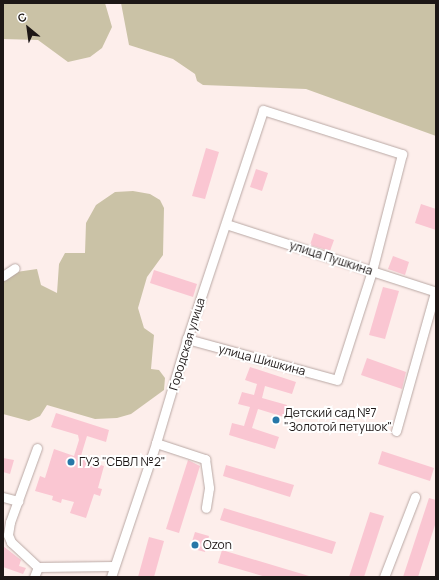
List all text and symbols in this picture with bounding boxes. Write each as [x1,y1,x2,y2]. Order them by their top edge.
north arrow [8,8,48,48]
text: С [15,9,29,26]
street label: улица Пушкина [288,238,374,278]
street label: Городская улица [166,296,208,392]
street label: улица Шишкина [217,341,307,379]
place label: Детский сад №7 "Золотой петушок" [284,406,392,434]
marker: Детский сад №7 "Золотой петушок" [271,415,281,425]
place label: ГУЗ "СБВЛ №2" [79,455,165,469]
marker: ГУЗ "СБВЛ №2" [66,457,76,467]
place label: Ozon [203,538,232,552]
marker: Ozon [190,540,200,550]

